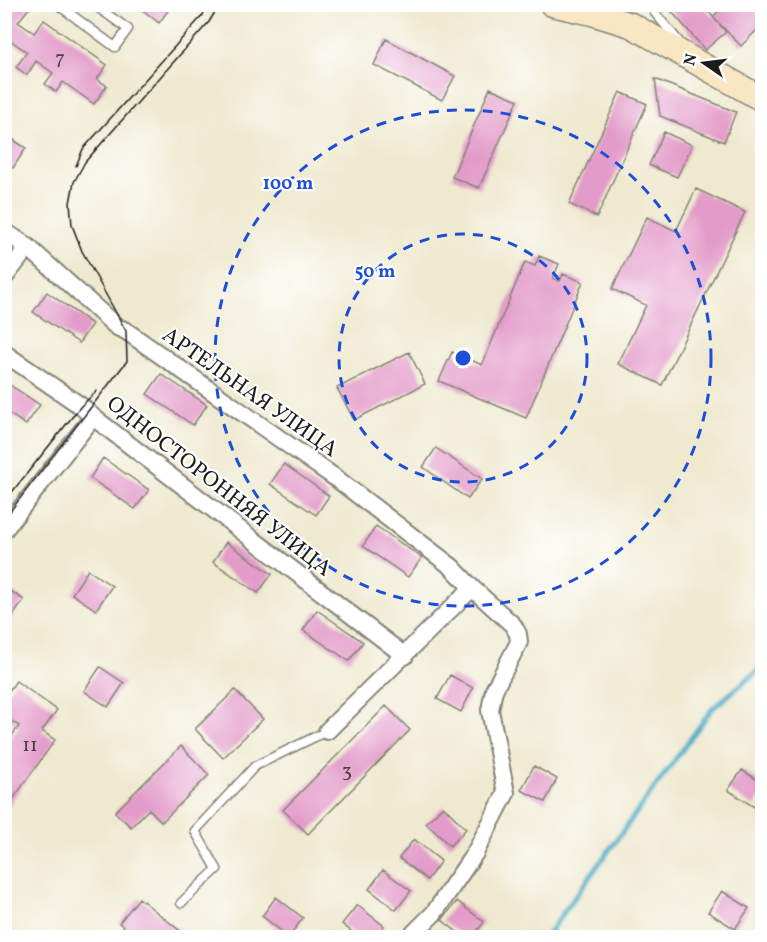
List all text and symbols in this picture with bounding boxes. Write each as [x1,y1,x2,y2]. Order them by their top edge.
north arrow [674,33,734,93]
house number: 7 [55,45,65,73]
text: N [679,51,704,68]
text: 100 m [263,172,313,197]
text: 50 m [355,260,395,285]
street label: АРТЕЛЬНАЯ УЛИЦА [155,321,344,466]
centre of rings [453,348,473,368]
street label: ОДНОСТОРОННЯЯ УЛИЦА [99,389,338,585]
house number: 11 [22,732,38,760]
house number: 3 [342,758,352,786]

